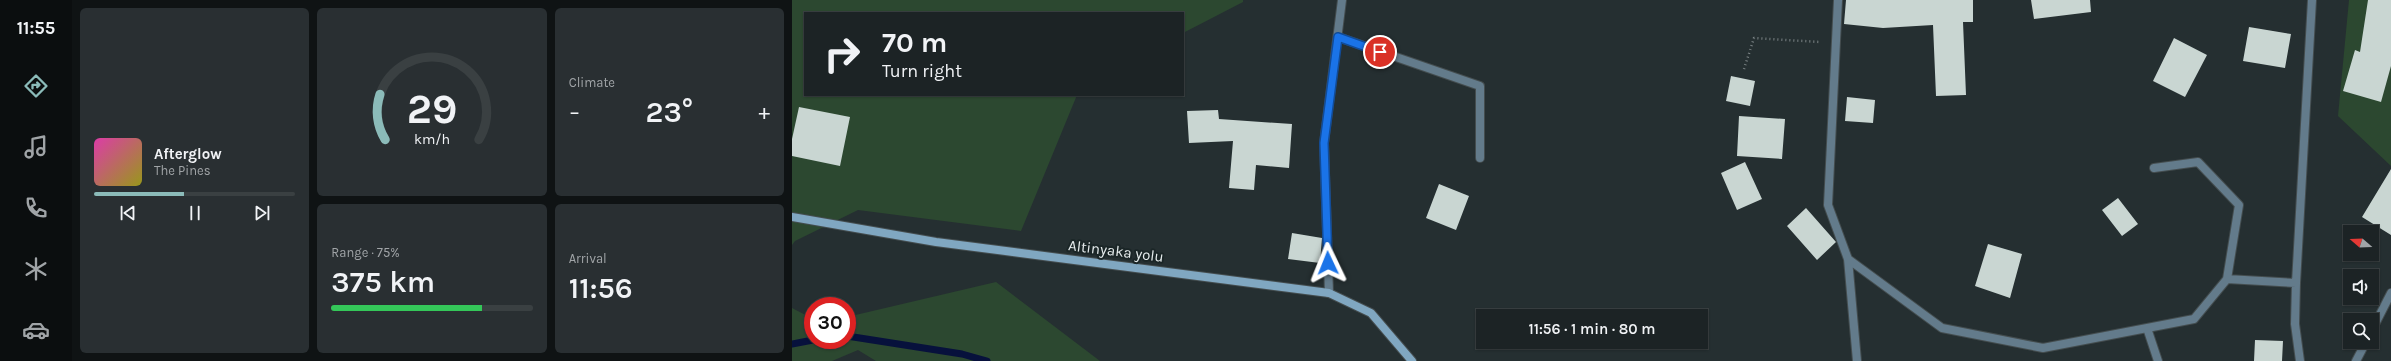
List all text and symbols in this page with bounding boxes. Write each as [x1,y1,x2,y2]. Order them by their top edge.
text: 11:55 [17,17,55,39]
text: 70 m [882,26,947,59]
icon: right [816,28,868,80]
pin [1363,35,1397,69]
icon: arrive [1369,41,1391,63]
text: Turn right [882,60,962,82]
icon: directions [22,72,50,100]
text: Climate [569,75,615,90]
text: 29 [407,85,457,133]
text: 23° [646,94,693,130]
text: − [569,99,580,125]
text: + [758,99,770,125]
text: km/h [414,130,450,147]
icon: music [22,133,50,161]
text: Afterglow [154,145,222,163]
text: The Pines [154,163,211,178]
icon: phone [22,194,50,222]
icon: previous [117,202,139,224]
icon: pause [184,202,206,224]
icon: next [251,202,273,224]
north arrow [2343,225,2379,261]
map controls [2343,225,2379,349]
street label: Altinyaka yolu [1067,236,1165,266]
position arrow [1307,242,1349,284]
text: Range · 75% [331,245,400,260]
text: Arrival [569,251,607,266]
icon: climate [22,255,50,283]
text: 375 km [331,264,435,300]
button: sound [2343,269,2379,305]
text: 11:56 [569,270,633,306]
speed limit sign: 30 [804,297,856,349]
button: search [2343,313,2379,349]
icon: car [22,316,50,344]
text: 11:56 · 1 min · 80 m [1528,320,1656,338]

